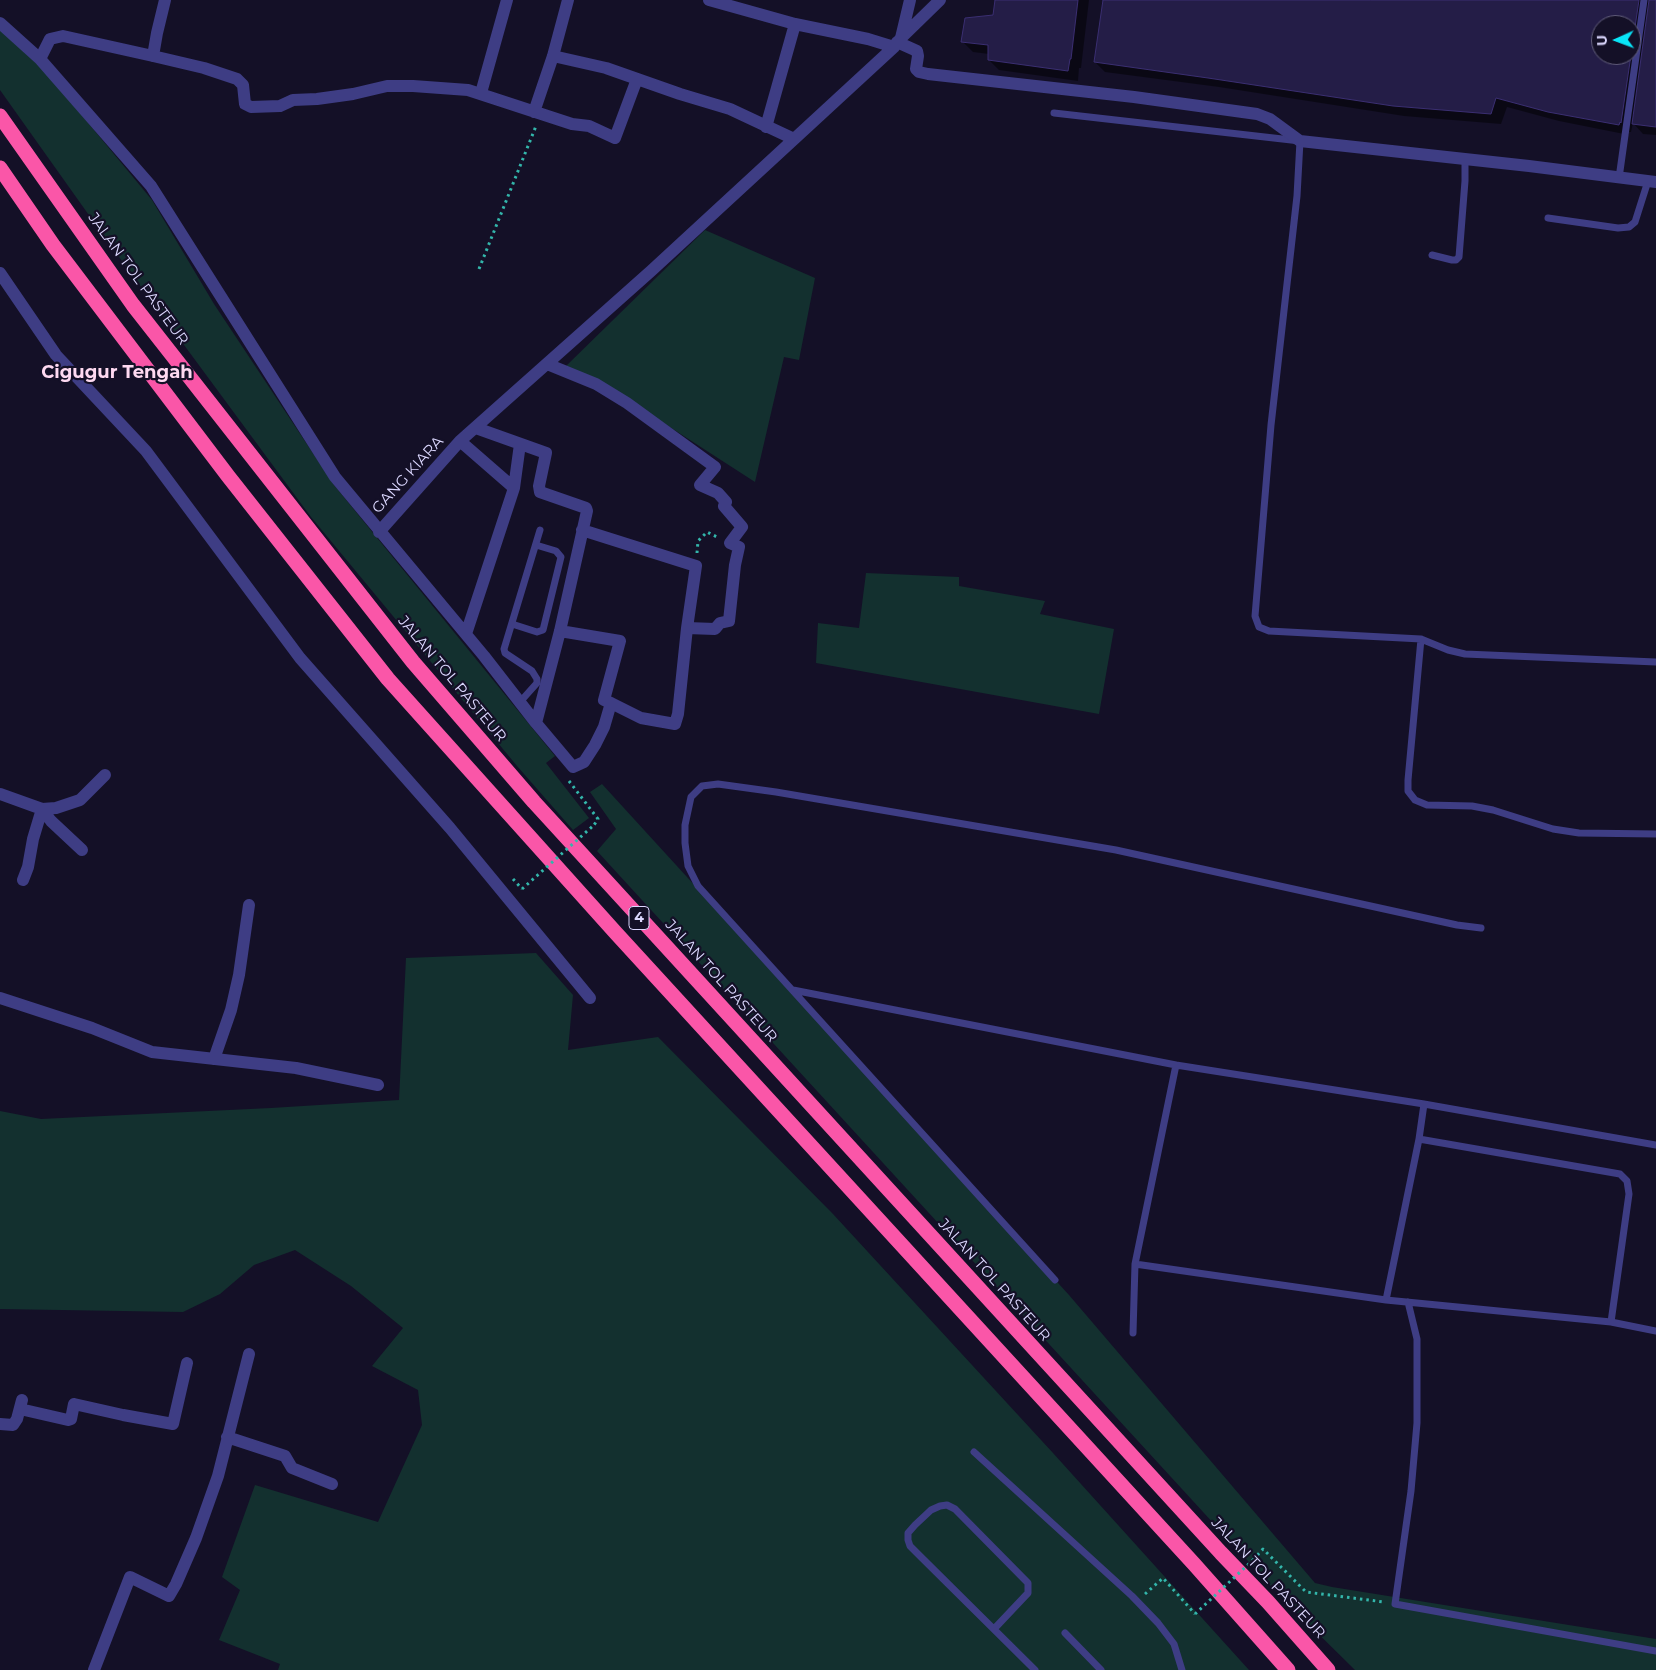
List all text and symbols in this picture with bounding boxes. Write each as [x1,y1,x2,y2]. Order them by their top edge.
north arrow [1591,15,1641,65]
text: U [1593,35,1611,46]
street label: JALAN TOL PASTEUR [84,209,192,349]
district label: Cigugur Tengah [41,362,193,384]
street label: GANG KIARA [369,433,447,517]
street label: JALAN TOL PASTEUR [394,612,510,746]
road number: 4 [629,906,649,930]
street label: JALAN TOL PASTEUR [661,916,781,1046]
street label: JALAN TOL PASTEUR [934,1215,1054,1345]
street label: JALAN TOL PASTEUR [1207,1514,1329,1642]

